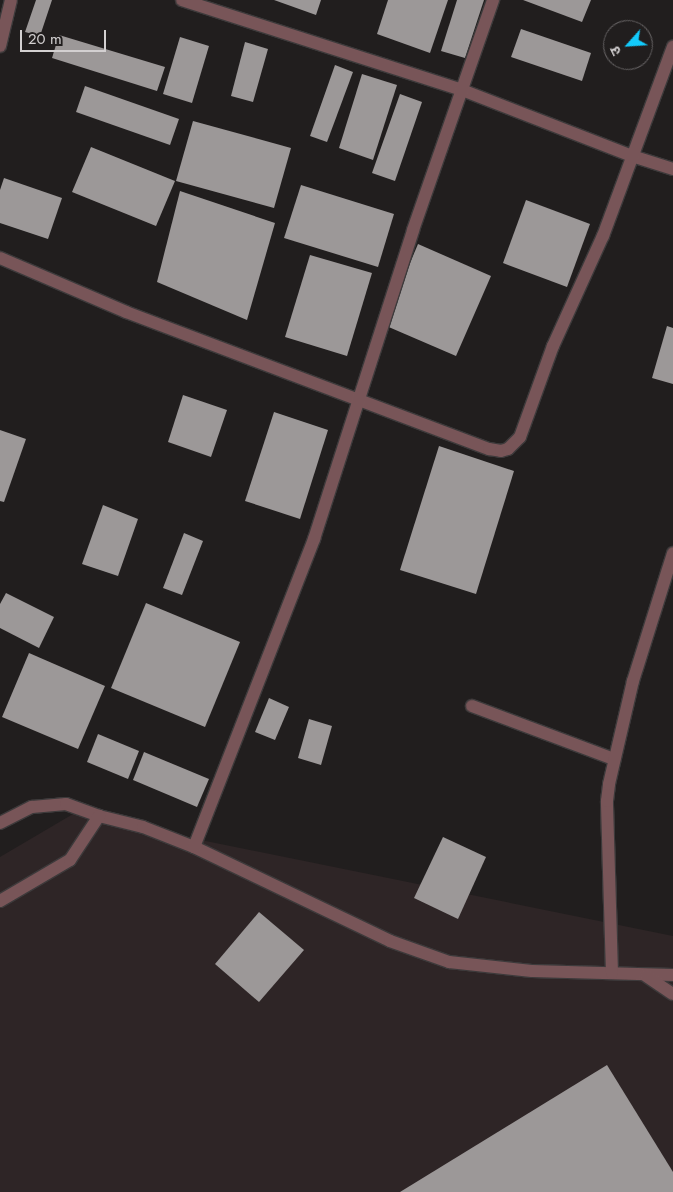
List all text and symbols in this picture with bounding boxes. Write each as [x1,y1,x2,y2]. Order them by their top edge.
scale bar [22,20,109,52]
north arrow [603,20,653,70]
text: 20 m [28,28,62,50]
text: उ [605,43,626,59]

